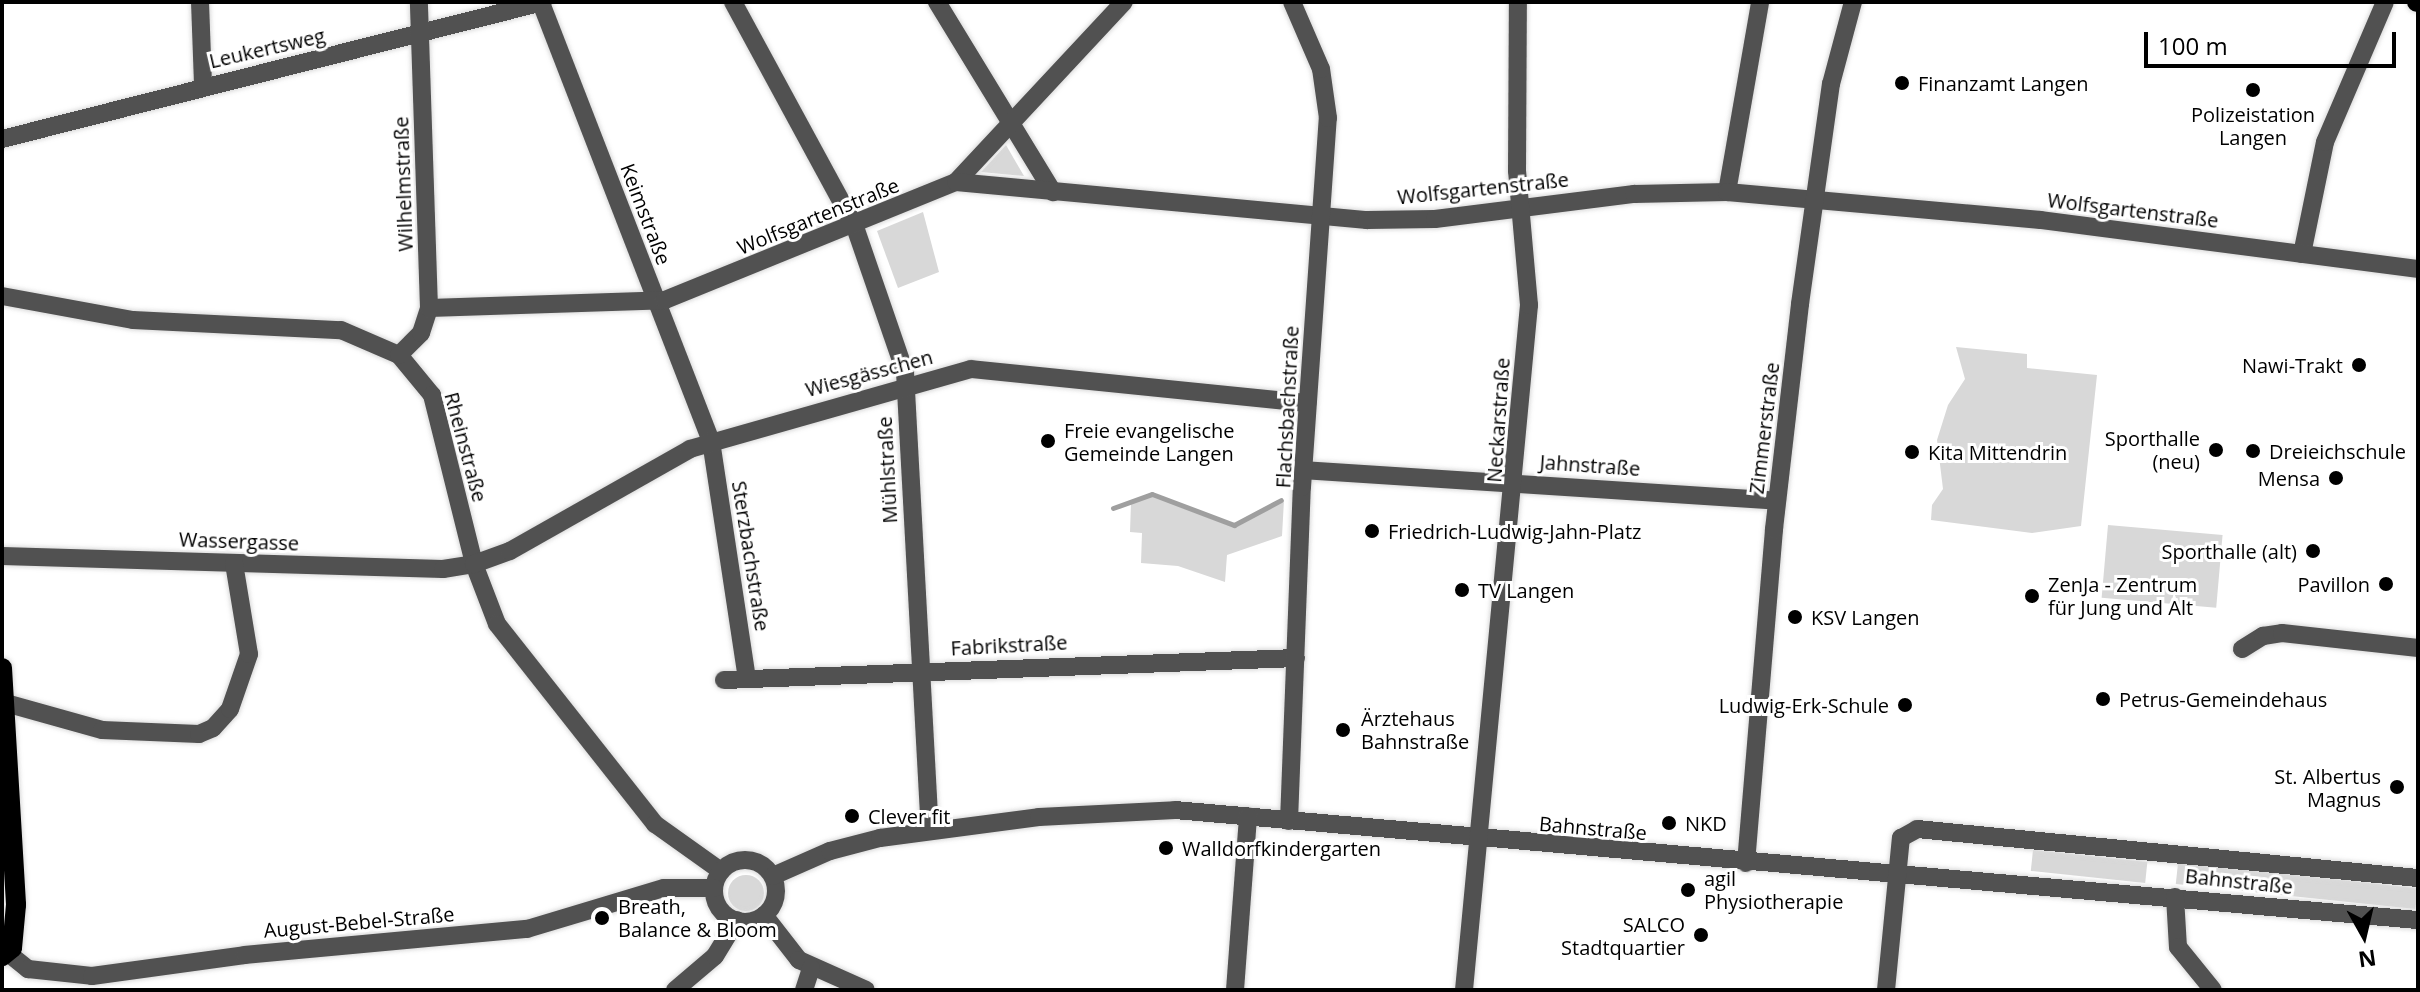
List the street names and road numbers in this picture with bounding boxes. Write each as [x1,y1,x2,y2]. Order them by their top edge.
street label: Leukertsweg [207,23,327,73]
street label: Wilhelmstraße [389,116,417,252]
street label: Keimstraße [616,160,676,268]
street label: Wolfsgartenstraße [1396,167,1570,209]
street label: Wolfsgartenstraße [734,173,902,259]
street label: Wolfsgartenstraße [2046,188,2220,232]
street label: Flachsbachstraße [1271,325,1303,489]
street label: Wiesgässchen [803,345,935,401]
street label: Neckarstraße [1482,357,1514,483]
street label: Zimmerstraße [1744,361,1784,495]
street label: Rheinstraße [440,389,492,505]
street label: Mühlstraße [872,416,902,524]
street label: Jahnstraße [1539,450,1641,480]
street label: Sterzbachstraße [727,479,775,633]
street label: Wassergasse [178,527,300,555]
street label: Fabrikstraße [950,630,1068,660]
street label: Bahnstraße [1538,811,1648,845]
street label: Bahnstraße [2184,863,2294,899]
street label: August-Bebel-Straße [263,902,455,942]

